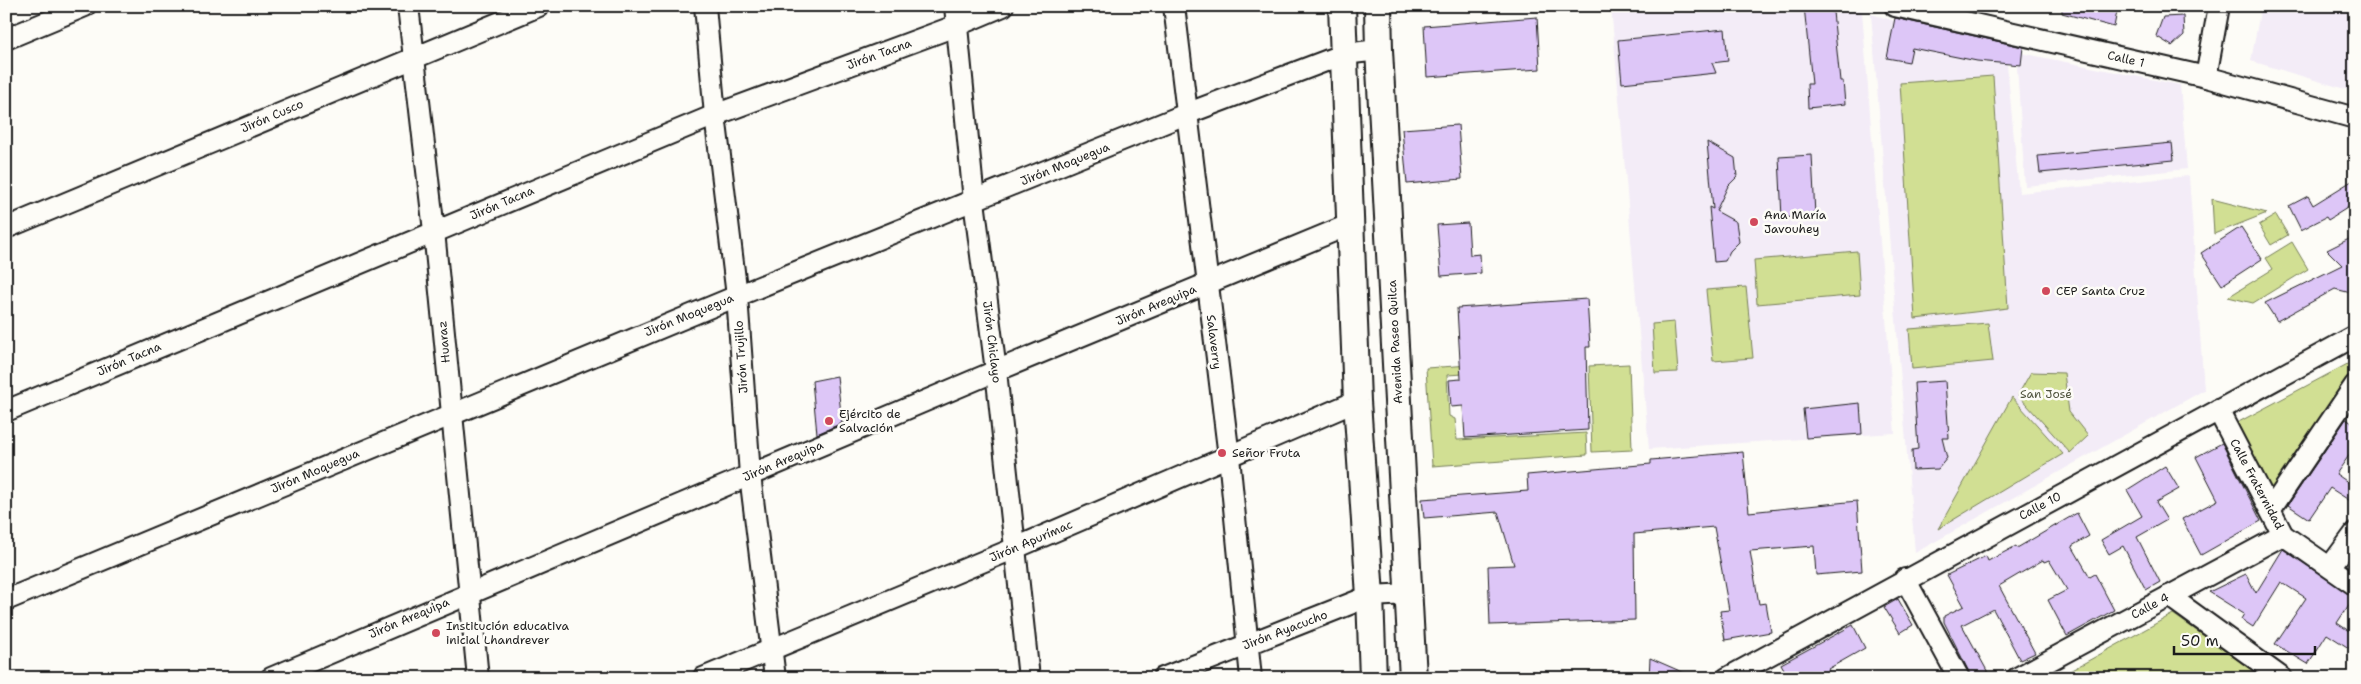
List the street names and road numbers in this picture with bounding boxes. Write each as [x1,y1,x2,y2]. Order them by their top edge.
street label: Jirón Tacna [844,35,914,73]
street label: Calle 1 [2106,47,2146,71]
street label: Jirón Cusco [238,96,306,136]
street label: Jirón Moquegua [1018,139,1112,189]
street label: Jirón Tacna [468,182,537,224]
street label: Avenida Paseo Quilca [1384,279,1406,404]
street label: Jirón Arequipa [1113,281,1199,329]
street label: Jirón Moquegua [642,290,736,340]
street label: Jirón Chiclayo [979,300,1005,384]
street label: Salaverry [1203,314,1225,370]
street label: Huaraz [434,320,454,364]
street label: Jirón Trujillo [730,320,752,394]
street label: Jirón Tacna [95,338,164,380]
street label: Calle Fraternidad [2226,436,2288,533]
street label: Jirón Arequipa [740,437,826,485]
street label: Jirón Moquegua [268,445,362,497]
street label: Calle 10 [2016,488,2064,524]
street label: Jirón Apurímac [987,516,1075,566]
street label: Calle 4 [2128,589,2172,623]
street label: Jirón Arequipa [366,594,452,642]
street label: Jirón Ayacucho [1240,606,1330,654]

